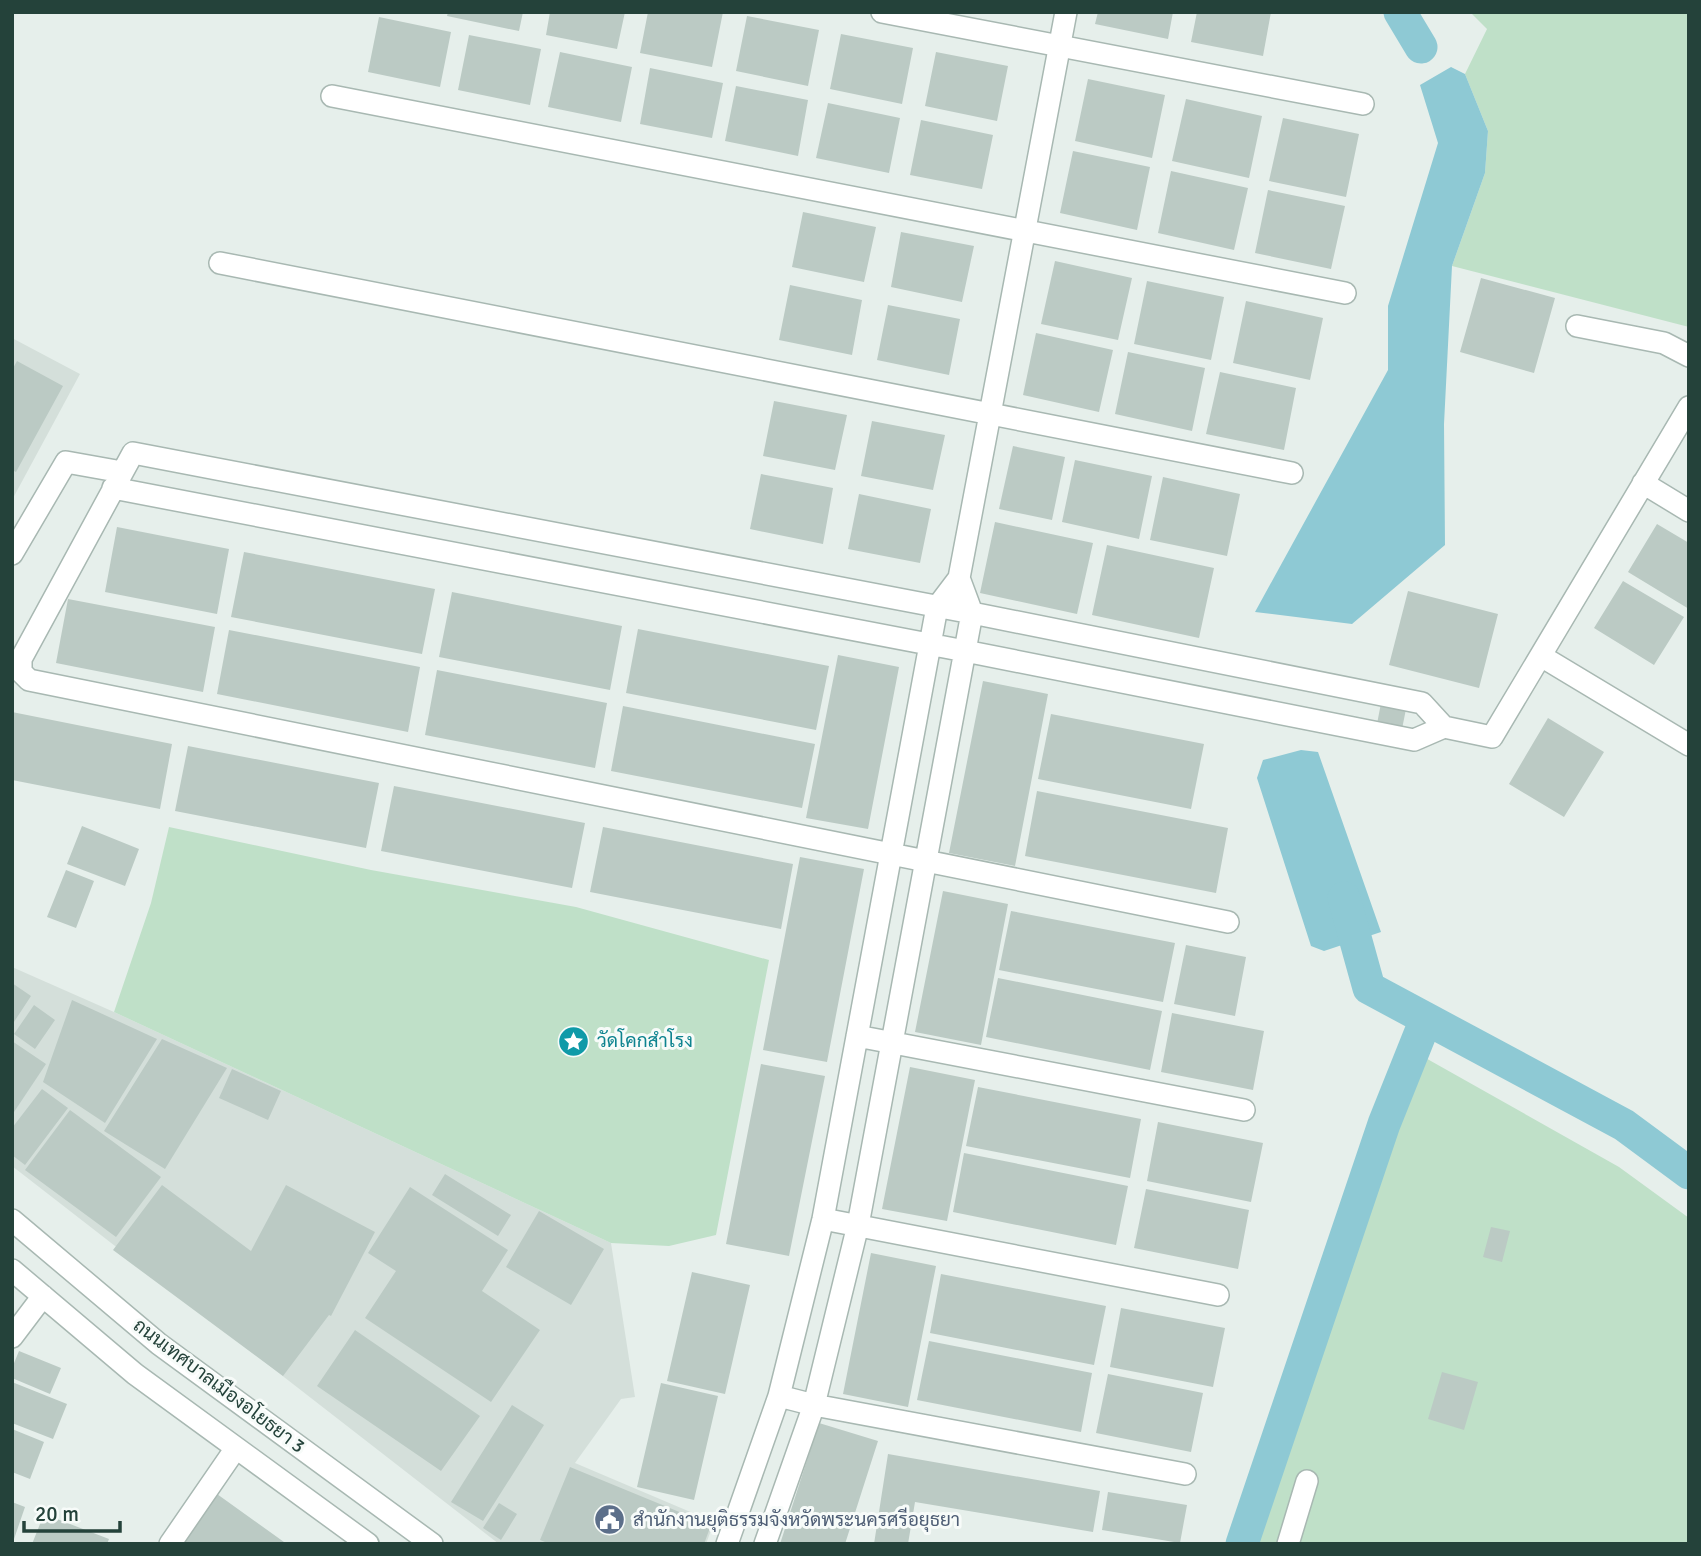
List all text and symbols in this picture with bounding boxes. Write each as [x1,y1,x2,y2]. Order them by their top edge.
place icon: วัดโคกสำโรง [557,1024,591,1058]
place label: วัดโคกสำโรง [597,1028,693,1053]
street label: ถนนเทศบาลเมืองอโยธยา 3 [128,1313,310,1458]
scale bar [24,1490,121,1534]
text: 20 m [35,1501,79,1527]
public building icon: สำนักงานยุติธรรมจังหวัดพระนครศรีอยุธยา [593,1503,627,1537]
place label: สำนักงานยุติธรรมจังหวัดพระนครศรีอยุธยา [633,1507,960,1532]

